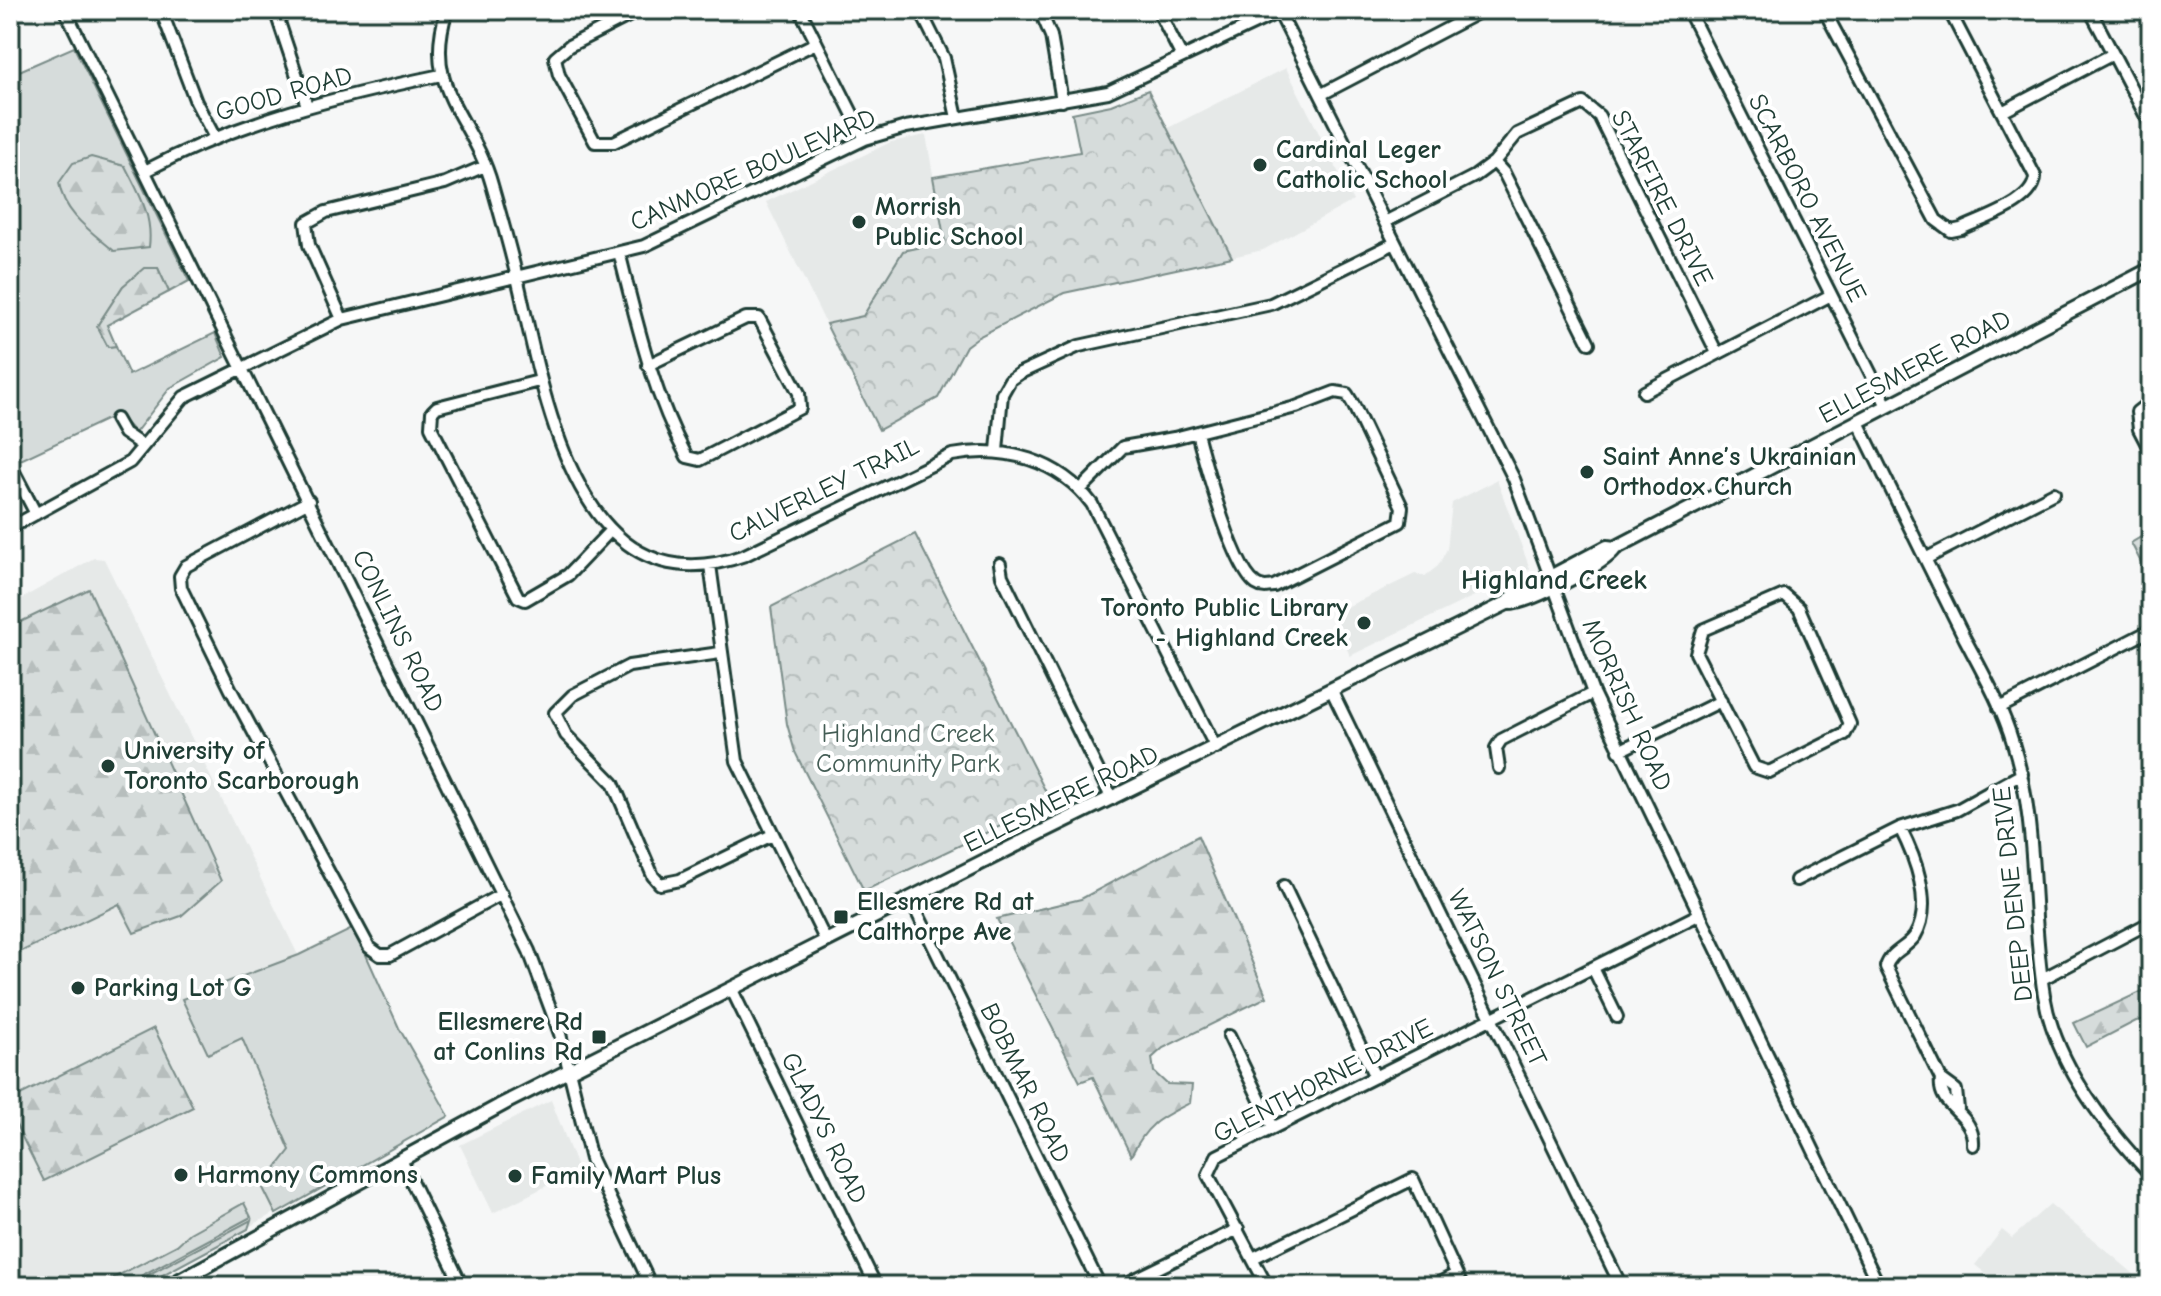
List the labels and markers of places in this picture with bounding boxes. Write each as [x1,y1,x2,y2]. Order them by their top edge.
place label: Cardinal Leger Catholic School [1276,135,1448,195]
marker: Cardinal Leger Catholic School [1251,156,1269,174]
place label: Morrish Public School [875,192,1024,252]
marker: Morrish Public School [850,213,868,231]
place label: Saint Anne’s Ukrainian Orthodox Church [1603,442,1857,502]
marker: Saint Anne’s Ukrainian Orthodox Church [1578,463,1596,481]
place label: Toronto Public Library - Highland Creek [1101,593,1348,653]
marker: Toronto Public Library - Highland Creek [1355,614,1373,632]
place label: University of Toronto Scarborough [124,736,359,796]
marker: University of Toronto Scarborough [99,757,117,775]
place label: Ellesmere Rd at Calthorpe Ave [857,887,1034,947]
marker: Ellesmere Rd at Calthorpe Ave [832,908,850,926]
place label: Parking Lot G [94,973,251,1003]
marker: Parking Lot G [69,979,87,997]
place label: Ellesmere Rd at Conlins Rd [433,1007,583,1067]
marker: Ellesmere Rd at Conlins Rd [590,1028,608,1046]
place label: Harmony Commons [197,1160,418,1190]
place label: Family Mart Plus [531,1161,721,1191]
marker: Harmony Commons [172,1166,190,1184]
marker: Family Mart Plus [506,1167,524,1185]

